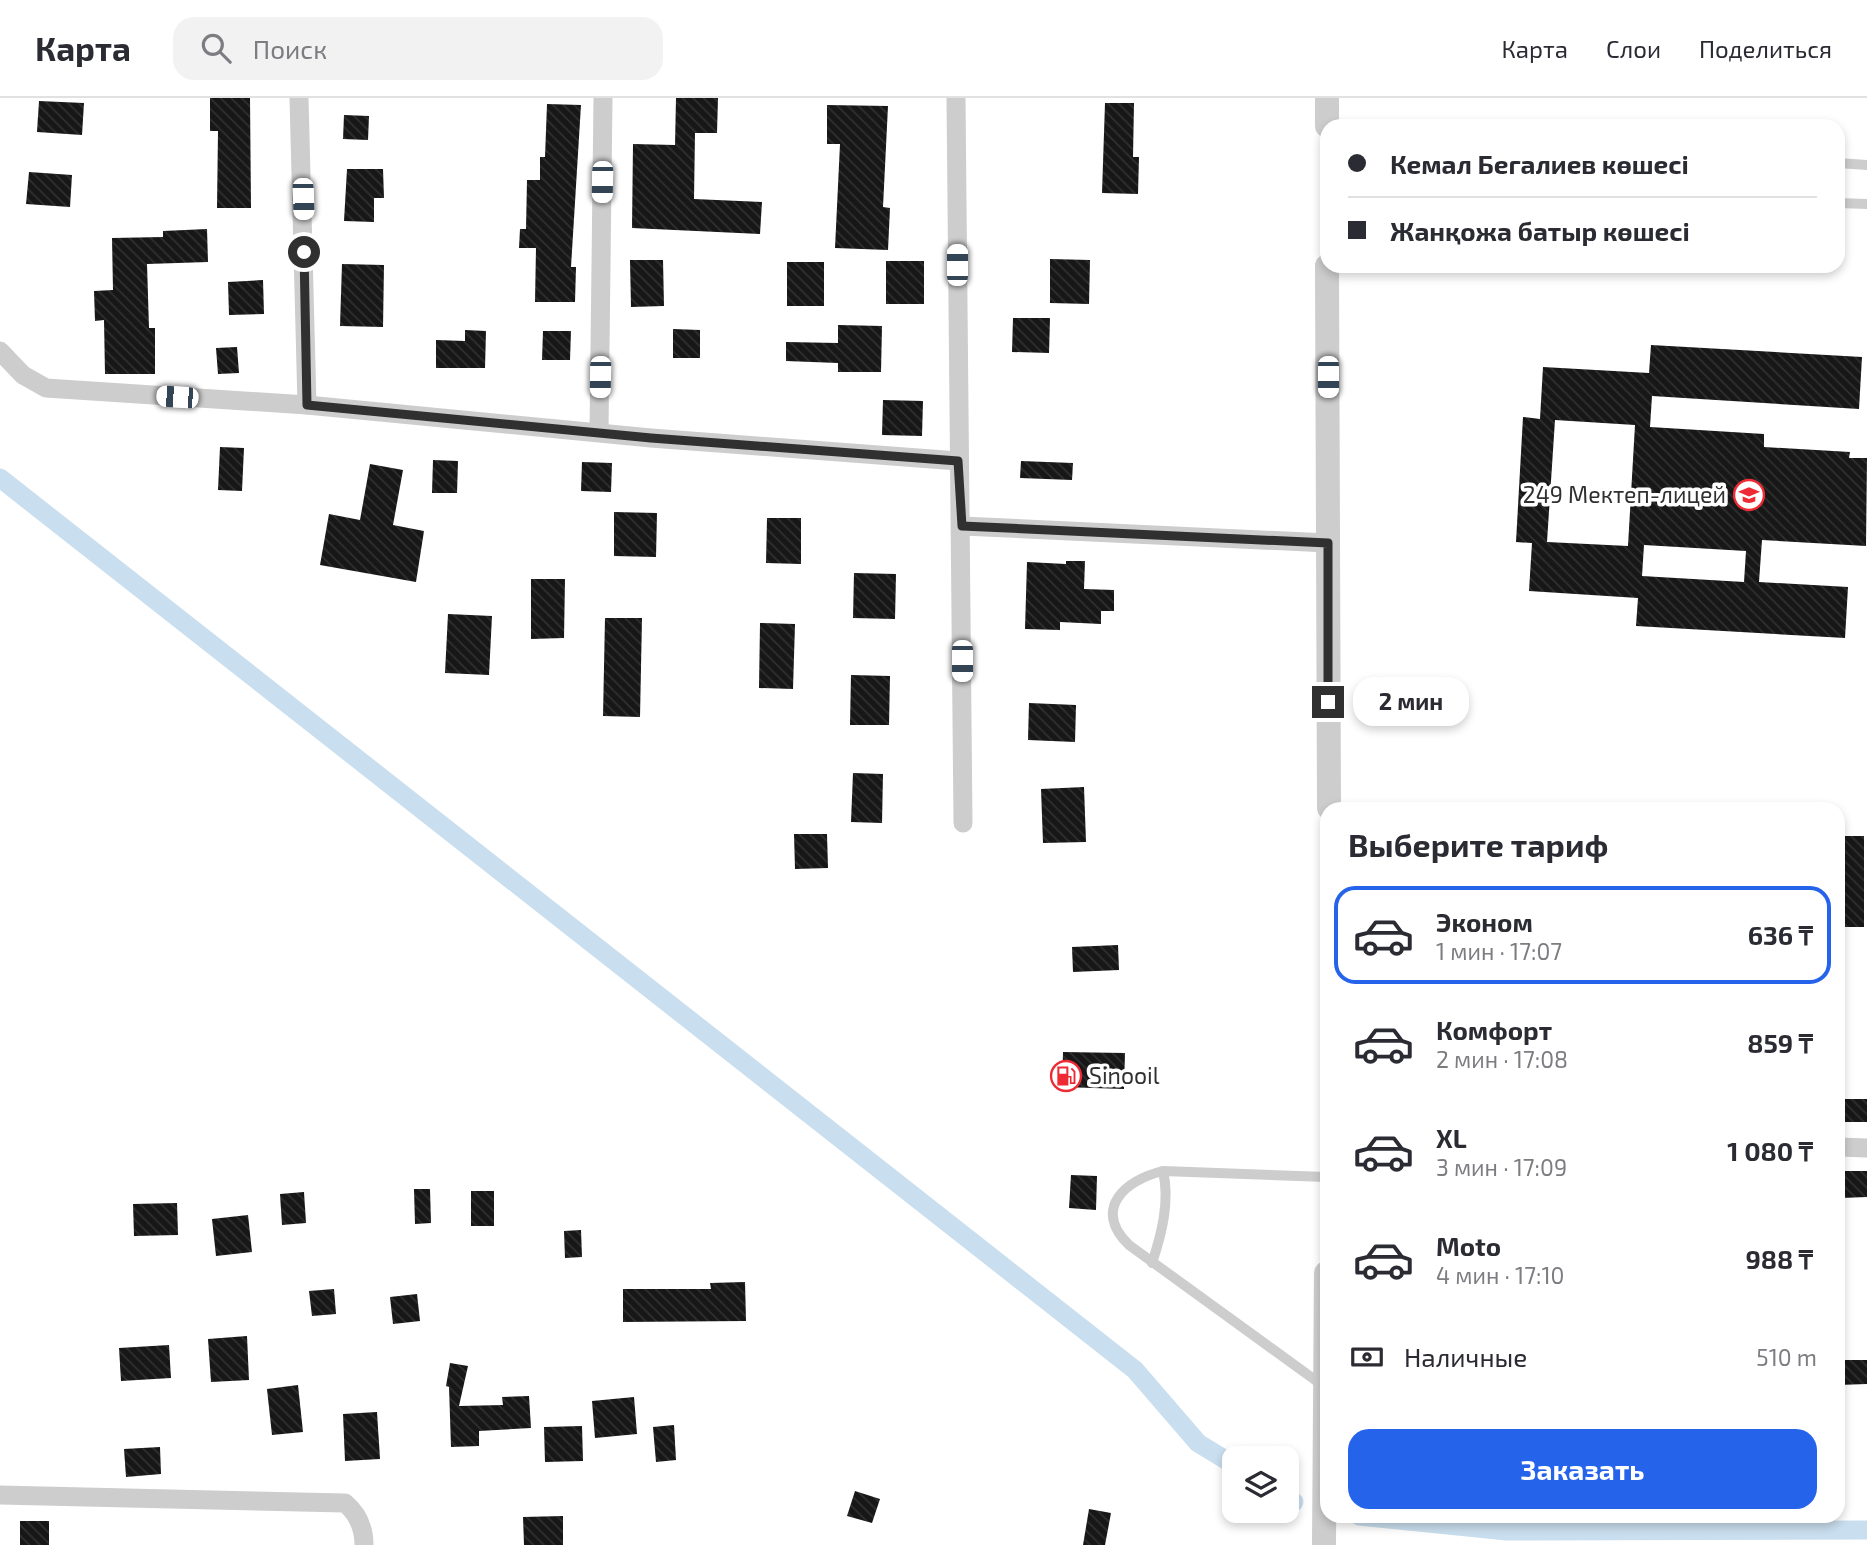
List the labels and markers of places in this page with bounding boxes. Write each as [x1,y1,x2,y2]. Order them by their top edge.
school or university icon: 249 Мектеп-лицей [1732,478,1766,512]
place label: 249 Мектеп-лицей [1523,480,1726,508]
fuel station icon: Sinooil [1049,1059,1083,1093]
place label: Sinooil [1089,1061,1160,1089]

